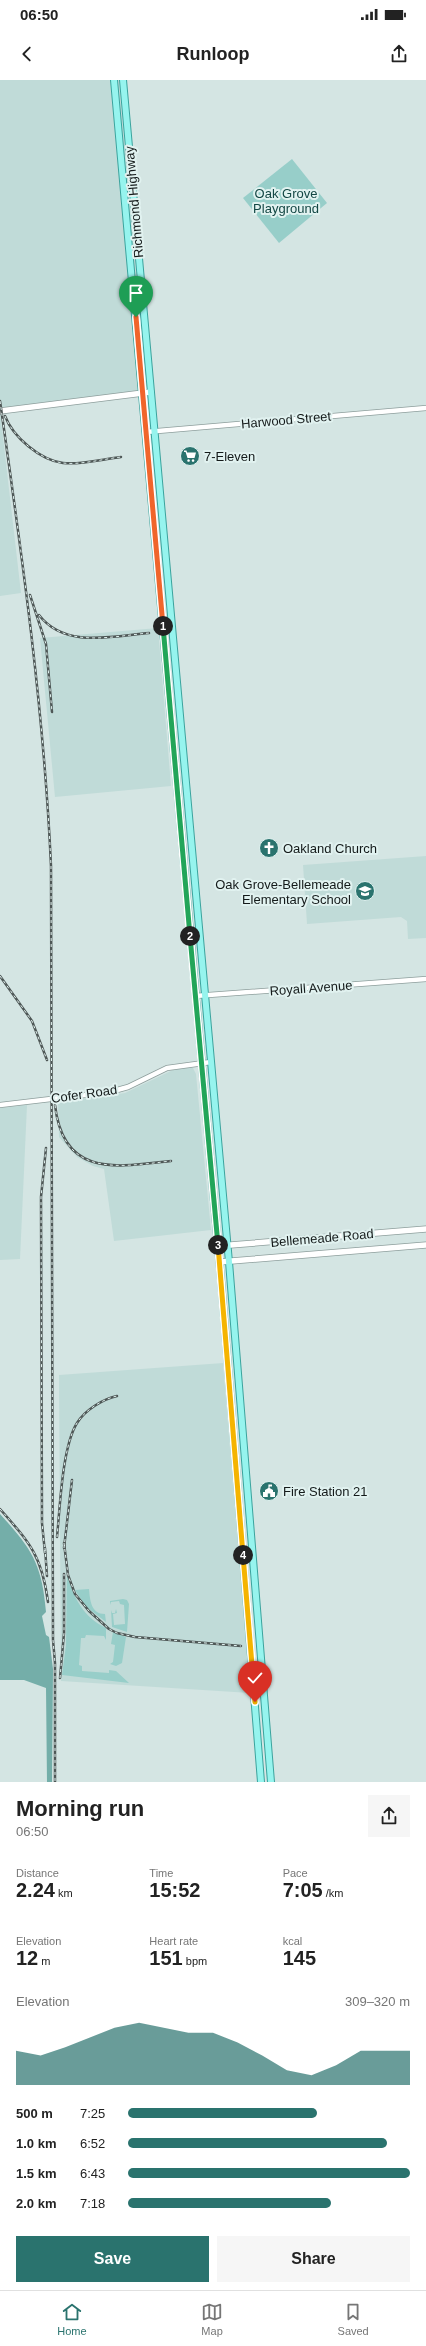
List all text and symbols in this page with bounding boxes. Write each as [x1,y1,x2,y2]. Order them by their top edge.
text: 06:50 [20,6,58,23]
icon: back [16,43,38,65]
icon: share [388,43,410,65]
text: Runloop [177,44,249,64]
street label: Richmond Highway [122,145,146,258]
park label: Oak Grove Playground [253,186,319,216]
pin [119,276,153,317]
icon: arrive [125,282,147,304]
street label: Harwood Street [240,409,332,431]
supermarket icon: 7-Eleven [179,445,201,467]
place label: 7-Eleven [204,449,255,464]
pin: 1 [153,616,173,636]
text: 1 [160,620,166,632]
church icon: Oakland Church [258,837,280,859]
place label: Oakland Church [283,841,377,856]
place label: Oak Grove-Bellemeade Elementary School [215,877,351,907]
school or university icon: Oak Grove-Bellemeade Elementary School [354,880,376,902]
pin: 2 [180,926,200,946]
text: 2 [187,930,193,942]
street label: Royall Avenue [269,978,353,998]
street label: Cofer Road [50,1082,118,1106]
street label: Bellemeade Road [270,1226,374,1250]
pin: 3 [208,1235,228,1255]
text: 3 [215,1239,221,1251]
public building icon: Fire Station 21 [258,1480,280,1502]
place label: Fire Station 21 [283,1484,368,1499]
pin: 4 [233,1545,253,1565]
text: 4 [240,1549,246,1561]
pin [238,1661,272,1702]
icon: check [244,1667,266,1689]
button: share [368,1795,410,1837]
text: Morning run [16,1796,144,1821]
text: 06:50 [16,1824,49,1839]
text: Distance [16,1867,59,1879]
text: Time [149,1867,173,1879]
text: Pace [283,1867,308,1879]
text: 2.24 [16,1879,55,1901]
text: 15:52 [149,1879,200,1901]
text: 7:05 [283,1879,323,1901]
text: km [55,1887,73,1899]
text: /km [323,1887,343,1899]
text: Elevation [16,1935,61,1947]
text: Heart rate [149,1935,198,1947]
text: kcal [283,1935,302,1947]
text: 12 [16,1947,38,1969]
text: 151 [149,1947,183,1969]
text: 145 [283,1947,316,1969]
text: m [38,1955,50,1967]
text: bpm [183,1955,207,1967]
text: Elevation [16,1994,69,2009]
text: 309–320 m [345,1994,410,2009]
text: 500 m [16,2106,53,2121]
text: 7:25 [80,2106,105,2121]
text: 1.0 km [16,2136,56,2151]
text: 6:52 [80,2136,105,2151]
text: 1.5 km [16,2166,56,2181]
text: 6:43 [80,2166,105,2181]
text: 2.0 km [16,2196,56,2211]
text: 7:18 [80,2196,105,2211]
button: Save [16,2236,209,2282]
button: Share [217,2236,410,2282]
tab: Home [57,2301,87,2337]
tab: Map [201,2301,223,2337]
tab: Saved [338,2301,369,2337]

